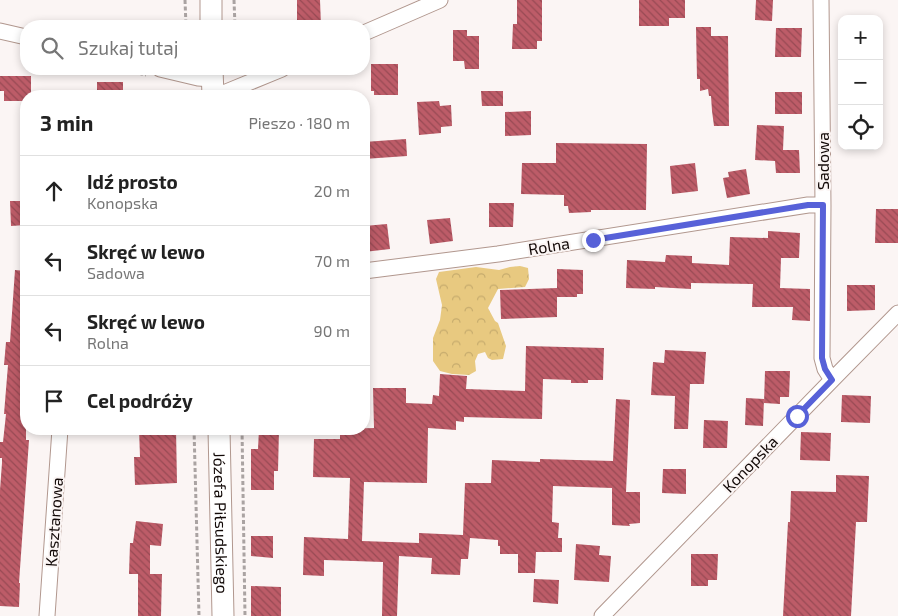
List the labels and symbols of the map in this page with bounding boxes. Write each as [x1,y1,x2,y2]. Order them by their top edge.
street label: Sadowa [813,132,832,190]
route end [582,229,605,252]
street label: Rolna [527,233,571,258]
route start [786,405,809,428]
street label: Konopska [718,431,781,496]
street label: Józefa Piłsudskiego [210,452,233,594]
street label: Kasztanowa [41,477,66,567]

